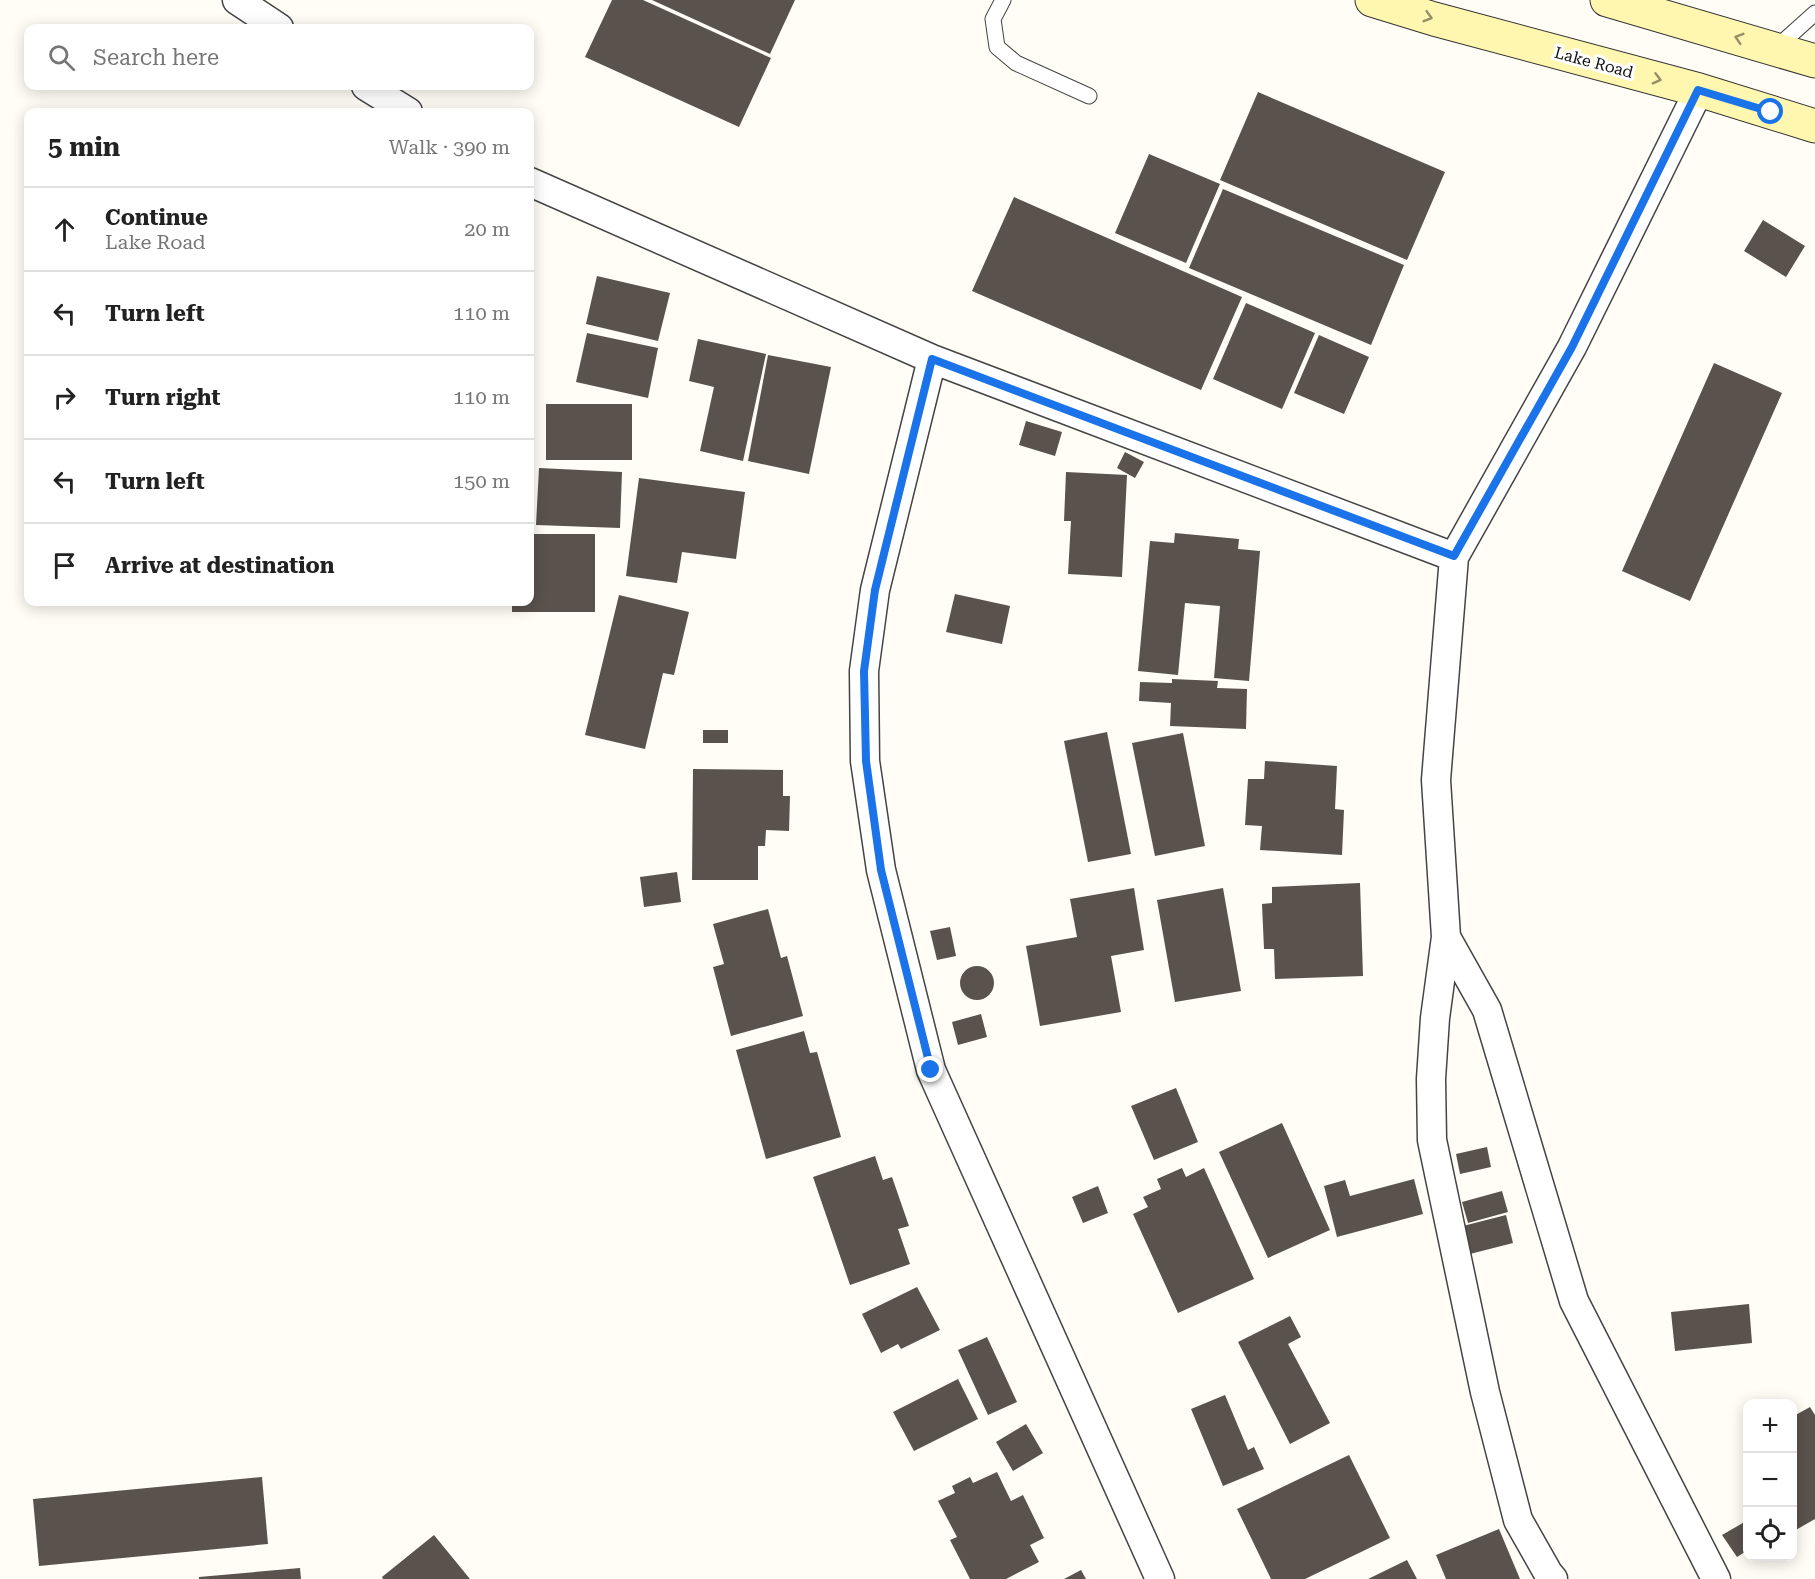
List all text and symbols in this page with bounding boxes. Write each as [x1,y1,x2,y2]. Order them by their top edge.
one-way arrow [1422,10,1433,22]
search box [24,24,534,90]
one-way arrow [1734,33,1745,45]
icon: search [45,41,78,74]
street label: Lake Road [1553,43,1635,82]
text: Search here [93,45,219,70]
one-way arrow [1651,72,1662,84]
route start [1757,98,1783,124]
text: 5 min [48,132,120,162]
text: Walk · 390 m [389,135,510,159]
text: Continue [105,205,208,230]
icon: ahead [48,213,81,246]
text: 20 m [464,217,510,241]
text: Lake Road [105,230,206,254]
icon: left [48,297,81,330]
text: Turn left [105,301,205,326]
text: 110 m [453,301,510,325]
icon: right [48,381,81,414]
text: Turn right [105,385,220,410]
text: 110 m [453,385,510,409]
icon: left [48,465,81,498]
text: Turn left [105,469,205,494]
text: 150 m [453,469,510,493]
icon: arrive [48,549,81,582]
text: Arrive at destination [105,553,334,578]
route end [917,1056,943,1082]
map controls [1743,1399,1797,1561]
button: + [1743,1399,1797,1453]
button: − [1743,1453,1797,1507]
button: locate [1743,1507,1797,1561]

